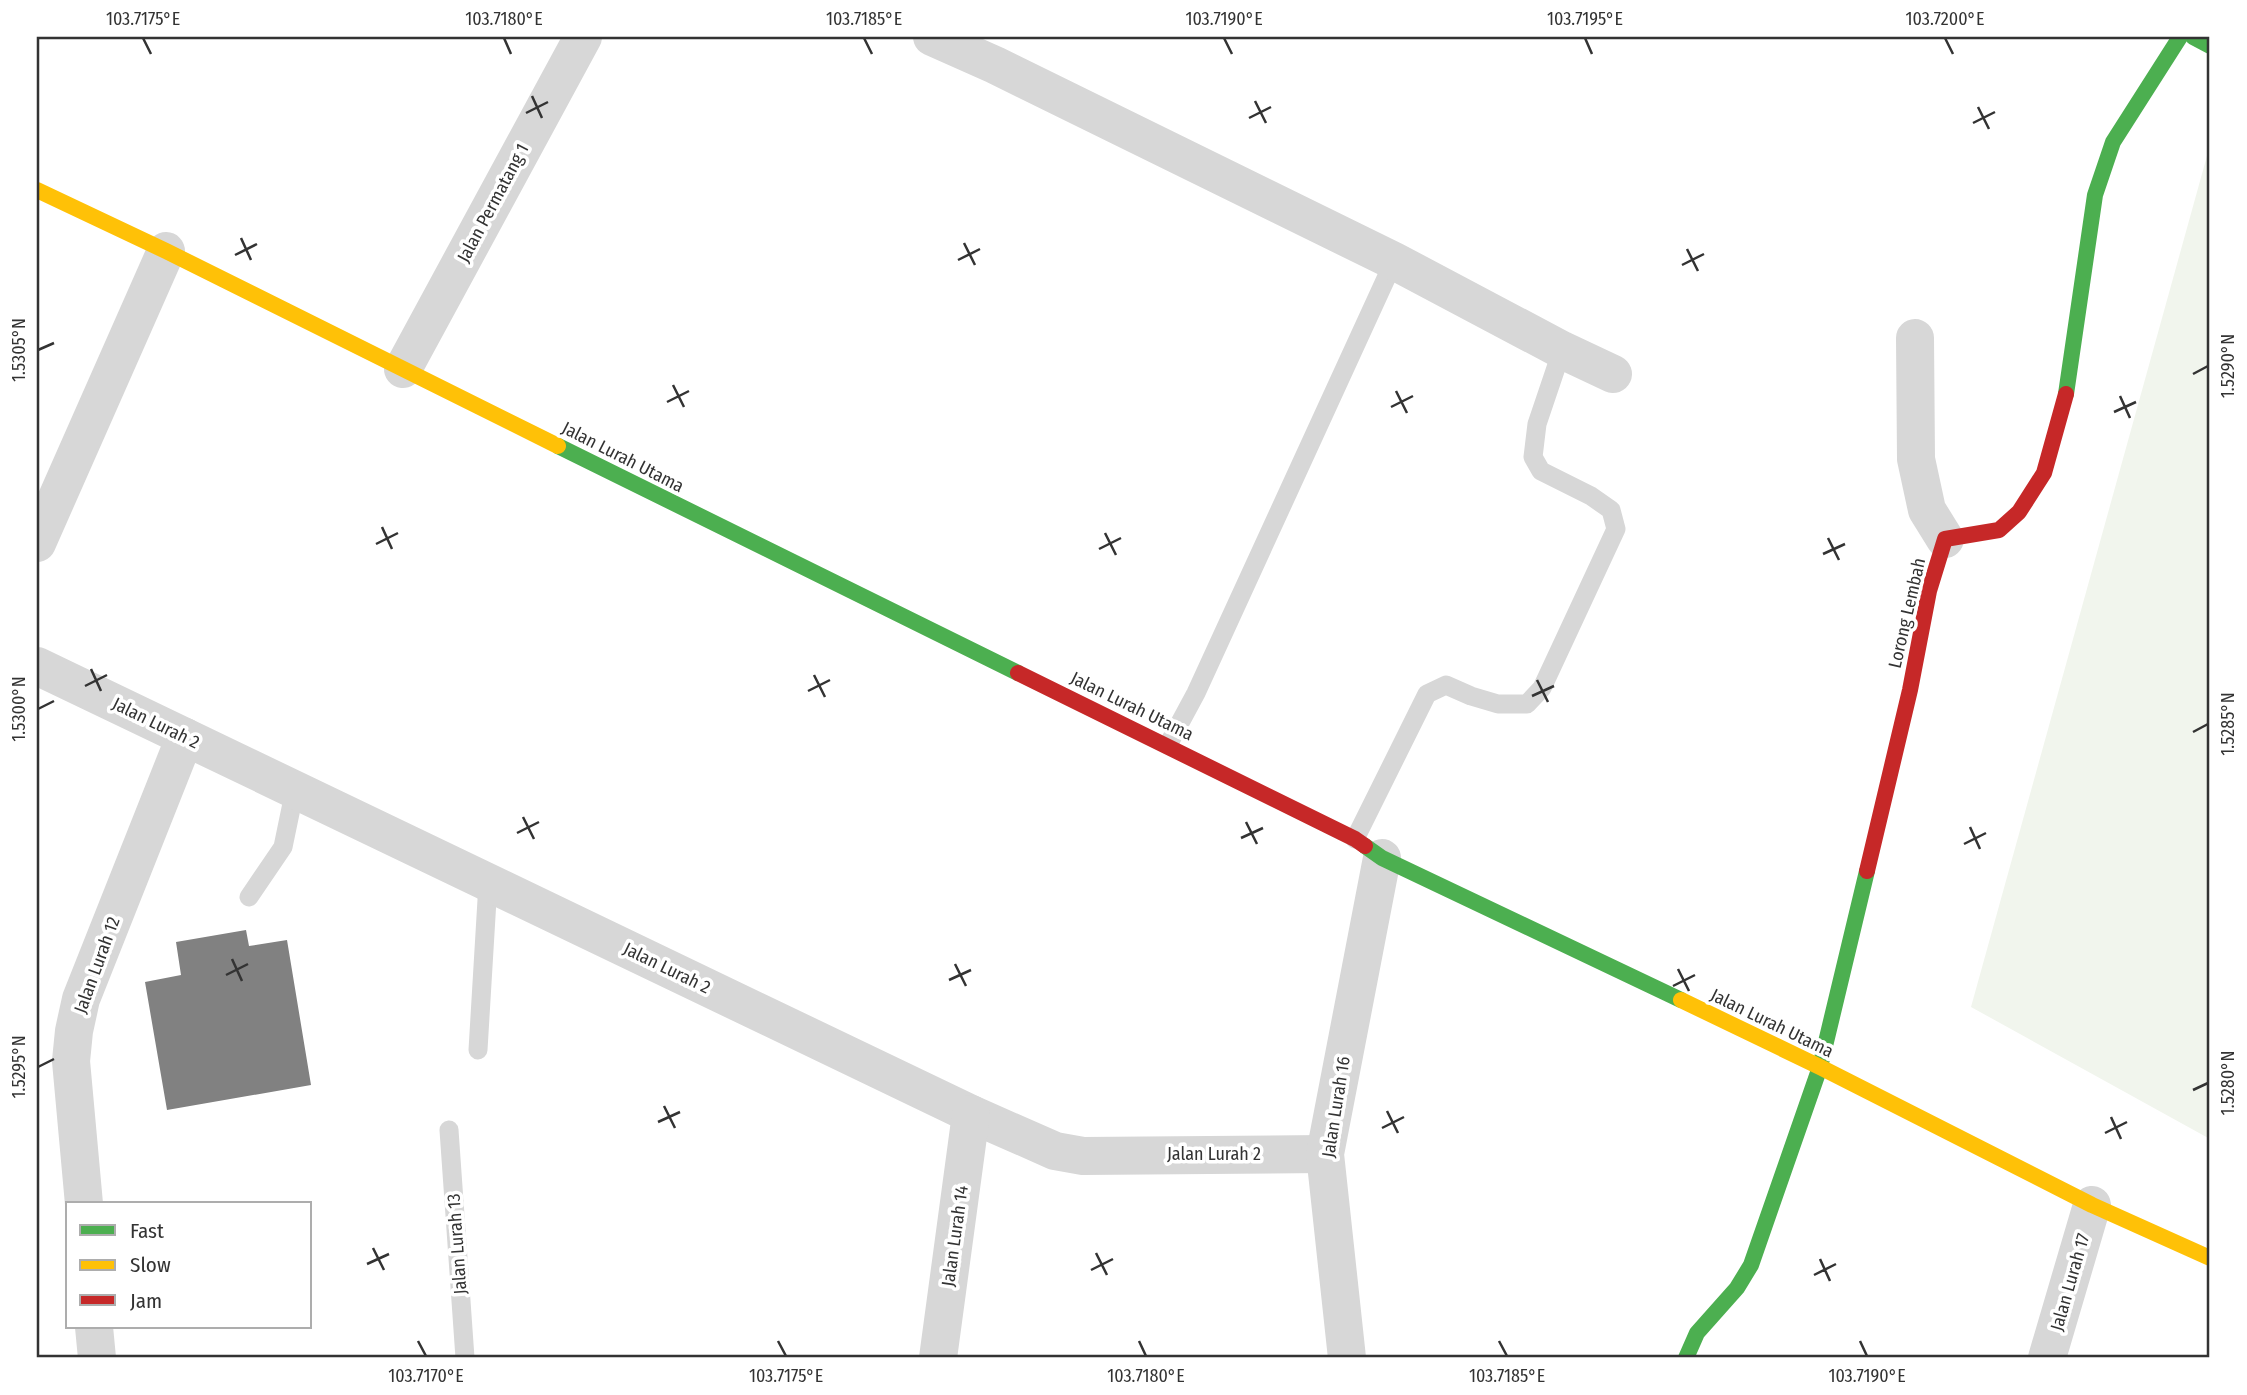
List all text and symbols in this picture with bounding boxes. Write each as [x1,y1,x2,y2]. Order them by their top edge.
text: 103.7175°E [106,8,180,30]
text: 103.7180°E [465,8,543,30]
text: 103.7185°E [826,8,902,30]
text: 103.7190°E [1185,8,1263,30]
text: 103.7195°E [1547,8,1623,30]
text: 103.7200°E [1906,8,1984,30]
street label: Jalan Permatang 1 [452,140,534,266]
text: 1.5305°N [8,318,30,382]
text: 1.5290°N [2217,334,2239,398]
street label: Jalan Lurah Utama [558,417,688,497]
street label: Lorong Lembah [1884,556,1930,670]
street label: Jalan Lurah Utama [1067,667,1197,745]
text: 1.5300°N [8,676,30,742]
street label: Jalan Lurah 2 [109,692,203,754]
text: 1.5285°N [2217,692,2239,756]
street label: Jalan Lurah 12 [69,914,125,1016]
street label: Jalan Lurah 2 [620,937,714,999]
street label: Jalan Lurah Utama [1707,984,1837,1062]
text: 1.5295°N [8,1035,30,1099]
text: 1.5280°N [2217,1051,2239,1115]
street label: Jalan Lurah 16 [1317,1055,1355,1159]
street label: Jalan Lurah 2 [1167,1143,1261,1165]
street label: Jalan Lurah 14 [937,1184,973,1288]
street label: Jalan Lurah 13 [442,1193,472,1295]
legend [66,1202,312,1328]
text: Fast [130,1218,164,1244]
street label: Jalan Lurah 17 [2046,1231,2094,1333]
text: Slow [130,1252,171,1278]
text: Jam [130,1288,162,1314]
text: 103.7170°E [388,1365,464,1387]
text: 103.7175°E [749,1365,823,1387]
text: 103.7180°E [1107,1365,1185,1387]
text: 103.7185°E [1469,1365,1545,1387]
text: 103.7190°E [1828,1365,1906,1387]

